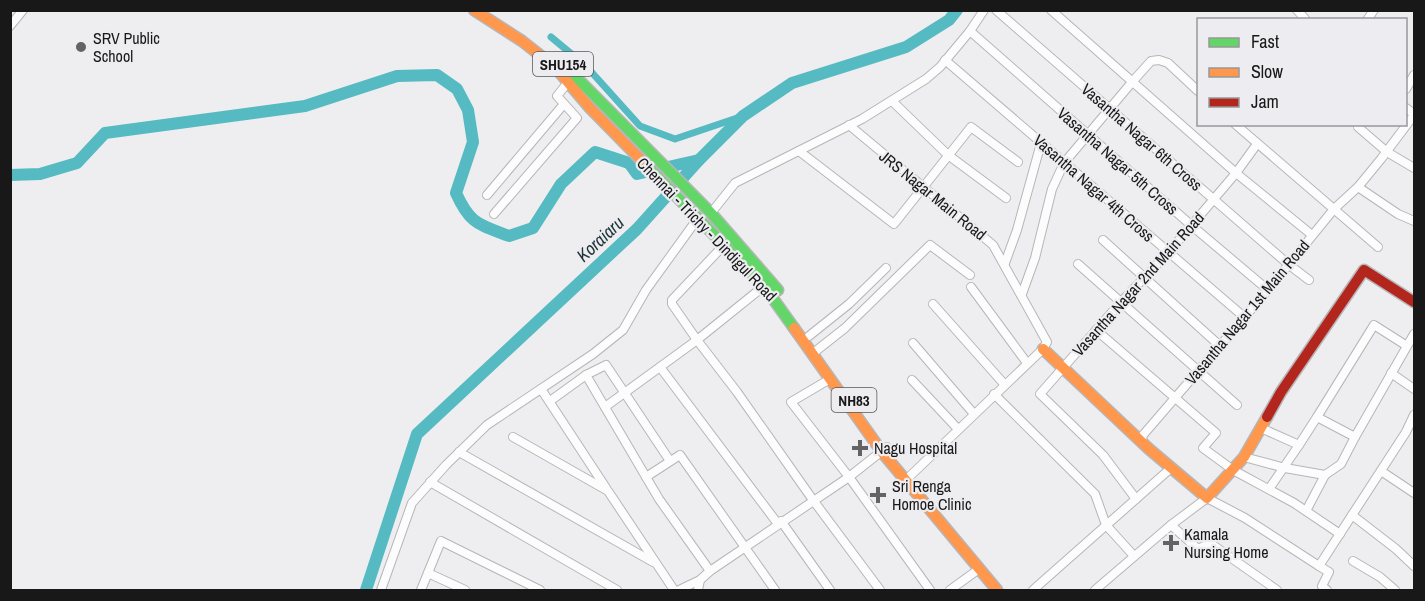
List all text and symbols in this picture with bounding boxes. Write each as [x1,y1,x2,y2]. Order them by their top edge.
legend [1197,18,1407,126]
place label: SRV Public School [93,27,160,67]
text: Fast [1251,29,1279,54]
marker: SRV Public School [74,40,88,54]
road number: SHU154 [533,52,593,76]
text: Slow [1251,59,1283,84]
street label: Vasantha Nagar 6th Cross [1077,78,1207,196]
text: Jam [1251,89,1279,114]
street label: Vasantha Nagar 5th Cross [1053,102,1183,220]
street label: Vasantha Nagar 4th Cross [1029,129,1159,247]
street label: JRS Nagar Main Road [875,145,991,245]
street label: Chennai - Trichy - Dindigul Road [632,152,782,306]
street label: Vasantha Nagar 2nd Main Road [1067,207,1209,361]
water label: Koraiaru [571,211,629,267]
street label: Vasantha Nagar 1st Main Road [1180,235,1314,389]
road number: NH83 [832,388,876,412]
place label: Nagu Hospital [874,437,957,459]
marker: Nagu Hospital [851,439,869,457]
place label: Sri Renga Homoe Clinic [892,475,972,515]
marker: Sri Renga Homoe Clinic [869,486,887,504]
place label: Kamala Nursing Home [1184,523,1269,563]
marker: Kamala Nursing Home [1162,534,1180,552]

